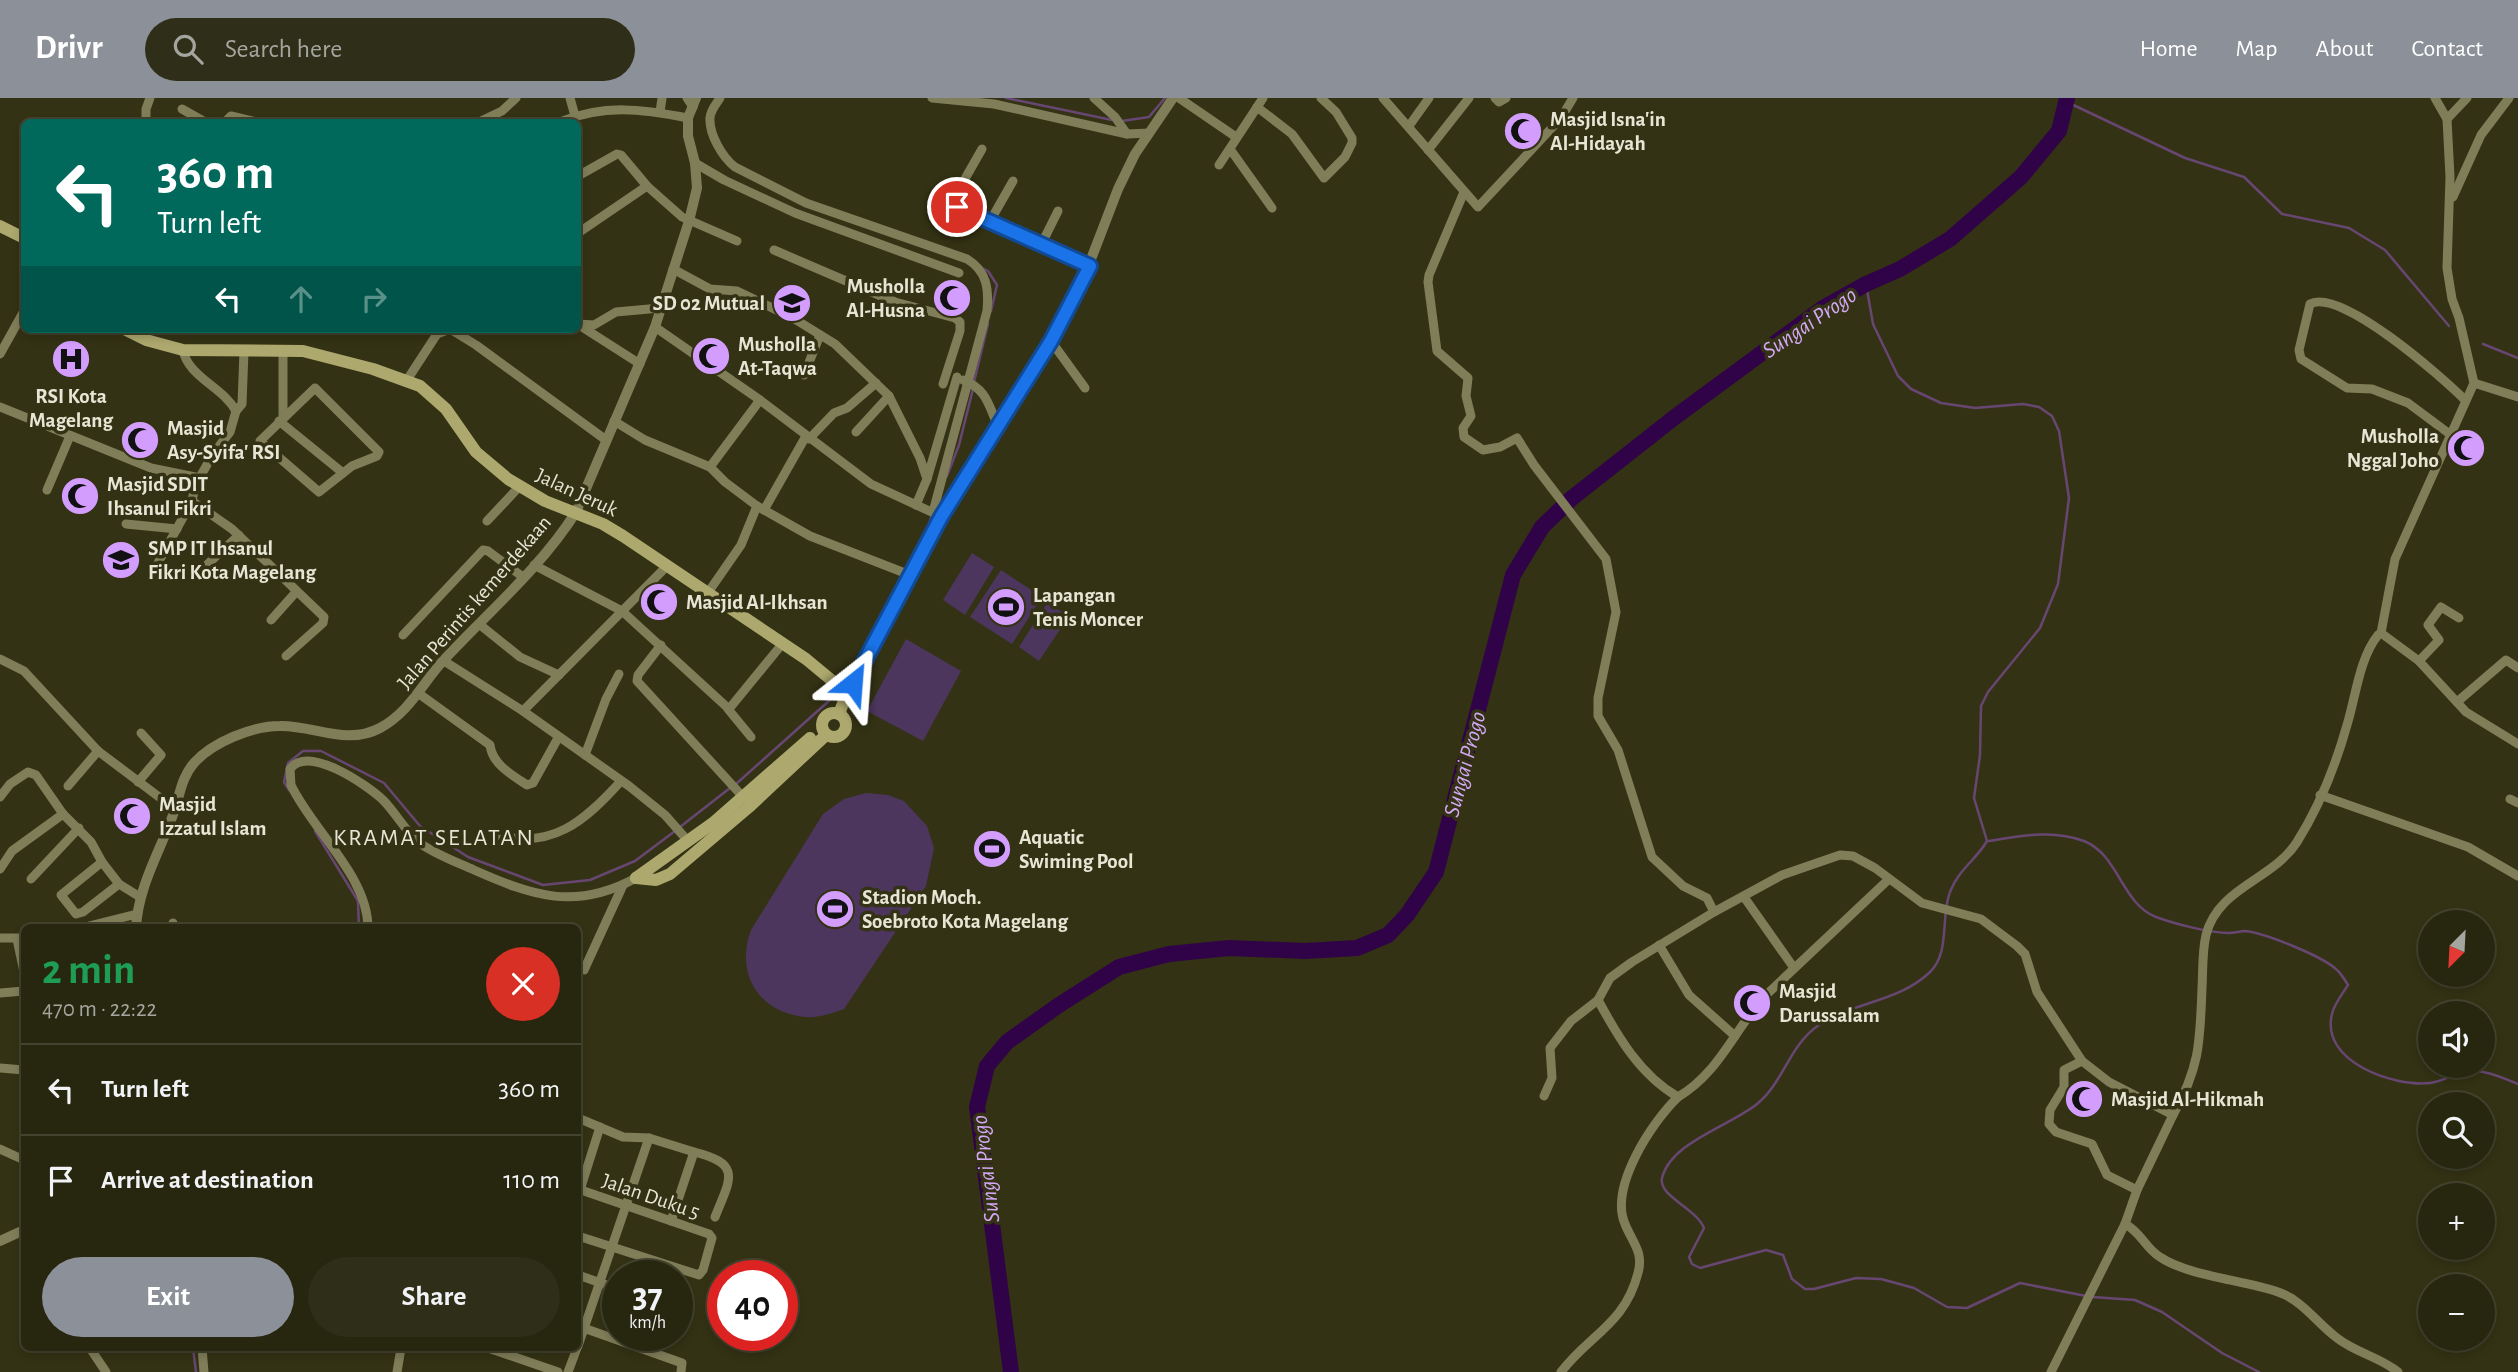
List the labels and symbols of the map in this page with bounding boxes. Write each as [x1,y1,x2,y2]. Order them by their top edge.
place label: Masjid Isna'in Al-Hidayah [1550,109,1666,154]
mosque icon: Masjid Isna'in Al-Hidayah [1502,110,1544,152]
pin [927,177,987,237]
place label: Musholla Al-Husna [846,276,925,321]
mosque icon: Musholla Al-Husna [931,277,973,319]
school or university icon: SD 02 Mutual [771,282,813,324]
water label: Sungai Progo [1759,283,1861,363]
place label: SD 02 Mutual [653,293,765,314]
place label: Musholla At-Taqwa [738,334,817,379]
mosque icon: Musholla At-Taqwa [690,335,732,377]
hospital icon: RSI Kota Magelang [50,338,92,380]
place label: RSI Kota Magelang [29,386,113,431]
place label: Masjid Asy-Syifa' RSI [167,418,281,463]
mosque icon: Masjid Asy-Syifa' RSI [119,419,161,461]
place label: Musholla Nggal Joho [2347,426,2439,471]
mosque icon: Musholla Nggal Joho [2445,427,2487,469]
street label: Jalan Jeruk [533,464,621,521]
place label: Masjid SDIT Ihsanul Fikri [107,474,212,519]
mosque icon: Masjid SDIT Ihsanul Fikri [59,475,101,517]
street label: Jalan Perintis kemerdekaan [394,512,555,693]
place label: SMP IT Ihsanul Fikri Kota Magelang [148,538,316,583]
school or university icon: SMP IT Ihsanul Fikri Kota Magelang [100,539,142,581]
mosque icon: Masjid Al-Ikhsan [638,581,680,623]
place label: Lapangan Tenis Moncer [1033,585,1144,630]
sports icon: Lapangan Tenis Moncer [985,586,1027,628]
place label: Masjid Al-Ikhsan [686,592,828,613]
position arrow [816,646,890,720]
water label: Sungai Progo [1440,709,1491,820]
place label: Masjid Izzatul Islam [159,794,266,839]
mosque icon: Masjid Izzatul Islam [111,795,153,837]
district label: KRAMAT SELATAN [333,826,535,850]
place label: Aquatic Swiming Pool [1019,827,1134,872]
sports icon: Aquatic Swiming Pool [971,828,1013,870]
place label: Stadion Moch. Soebroto Kota Magelang [862,887,1068,932]
sports icon: Stadion Moch. Soebroto Kota Magelang [814,888,856,930]
north arrow [2418,910,2496,987]
place label: Masjid Darussalam [1779,981,1880,1026]
mosque icon: Masjid Darussalam [1731,982,1773,1024]
mosque icon: Masjid Al-Hikmah [2063,1078,2105,1120]
place label: Masjid Al-Hikmah [2111,1089,2264,1110]
water label: Sungai Progo [968,1114,1004,1224]
street label: Jalan Duku 5 [599,1170,702,1223]
speed limit sign: 40 [707,1260,798,1351]

